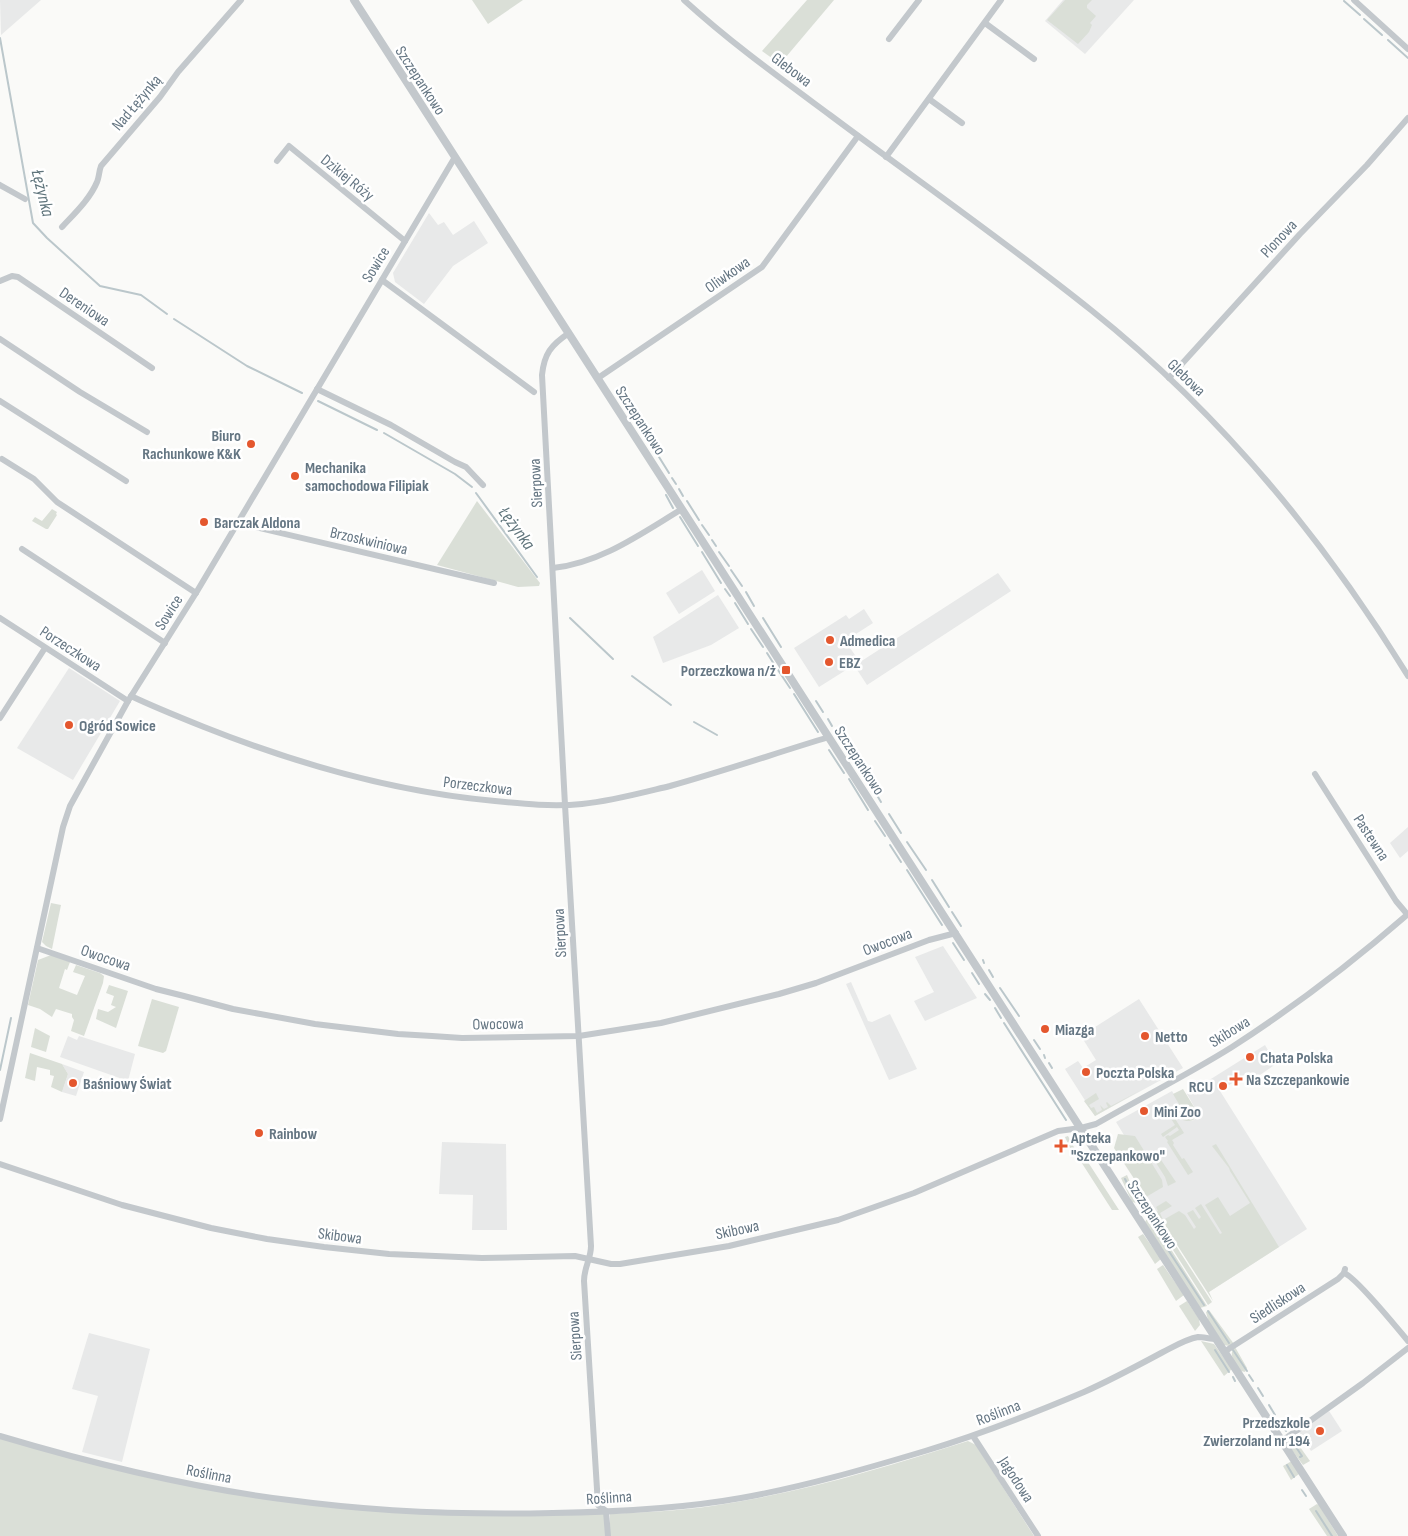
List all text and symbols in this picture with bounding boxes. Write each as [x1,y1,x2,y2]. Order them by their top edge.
street label: Szczepankowo [390,43,449,119]
street label: Glebowa [767,49,815,91]
street label: Nad Łężynką [108,71,166,135]
street label: Dzikiej Róży [317,151,378,205]
water label: Łężynka [27,167,59,220]
street label: Plonowa [1257,216,1301,262]
street label: Sowice [358,244,394,286]
street label: Oliwkowa [702,253,754,297]
street label: Dereniowa [55,284,113,331]
street label: Glebowa [1163,355,1209,401]
street label: Szczepankowo [610,383,669,459]
place label: Biuro Rachunkowe K&K [142,427,241,464]
marker: Biuro Rachunkowe K&K [245,438,257,450]
street label: Sierpowa [526,458,547,508]
place label: Mechanika samochodowa Filipiak [305,459,429,496]
marker: Mechanika samochodowa Filipiak [289,470,301,482]
water label: Łężynka [494,503,540,554]
place label: Barczak Aldona [214,514,300,533]
marker: Barczak Aldona [198,516,210,528]
street label: Brzoskwiniowa [328,523,409,560]
street label: Sowice [151,592,187,634]
street label: Porzeczkowa [36,622,104,676]
place label: Admedica [839,632,895,651]
marker: Admedica [824,634,836,646]
place label: EBZ [839,654,861,673]
marker: EBZ [823,656,835,668]
place label: Porzeczkowa n/ż [681,662,776,681]
marker: Porzeczkowa n/ż [780,664,792,676]
place label: Ogród Sowice [79,717,156,736]
marker: Ogród Sowice [63,719,75,731]
street label: Szczepankowo [829,723,888,799]
street label: Porzeczkowa [442,773,513,800]
street label: Pastewna [1349,811,1393,865]
street label: Sierpowa [550,908,571,958]
street label: Owocowa [860,924,915,960]
street label: Owocowa [78,941,133,976]
street label: Skibowa [1206,1013,1254,1052]
street label: Owocowa [472,1015,524,1034]
place label: Miazga [1055,1021,1094,1040]
marker: Miazga [1039,1023,1051,1035]
place label: Netto [1155,1028,1188,1047]
marker: Netto [1139,1030,1151,1042]
place label: Chata Polska [1260,1049,1333,1068]
marker: Chata Polska [1244,1051,1256,1063]
place label: Poczta Polska [1096,1064,1174,1083]
marker: Poczta Polska [1080,1066,1092,1078]
place label: Na Szczepankowie [1246,1071,1350,1090]
marker: Na Szczepankowie [1230,1073,1242,1085]
place label: Baśniowy Świat [83,1075,171,1094]
marker: Baśniowy Świat [67,1077,79,1089]
place label: RCU [1189,1078,1213,1097]
marker: RCU [1217,1080,1229,1092]
place label: Mini Zoo [1154,1103,1201,1122]
marker: Mini Zoo [1138,1105,1150,1117]
place label: Rainbow [269,1125,317,1144]
marker: Rainbow [253,1127,265,1139]
place label: Apteka "Szczepankowo" [1070,1129,1165,1166]
marker: Apteka "Szczepankowo" [1055,1140,1067,1152]
street label: Szczepankowo [1122,1177,1181,1253]
street label: Skibowa [714,1217,761,1244]
street label: Skibowa [317,1224,363,1249]
street label: Siedliskowa [1247,1278,1309,1328]
street label: Sierpowa [564,1311,587,1361]
street label: Roślinna [974,1396,1023,1430]
place label: Przedszkole Zwierzoland nr 194 [1203,1414,1311,1451]
marker: Przedszkole Zwierzoland nr 194 [1314,1425,1326,1437]
street label: Jagodowa [993,1453,1037,1506]
street label: Roślinna [184,1461,233,1488]
street label: Roślinna [586,1487,633,1510]

